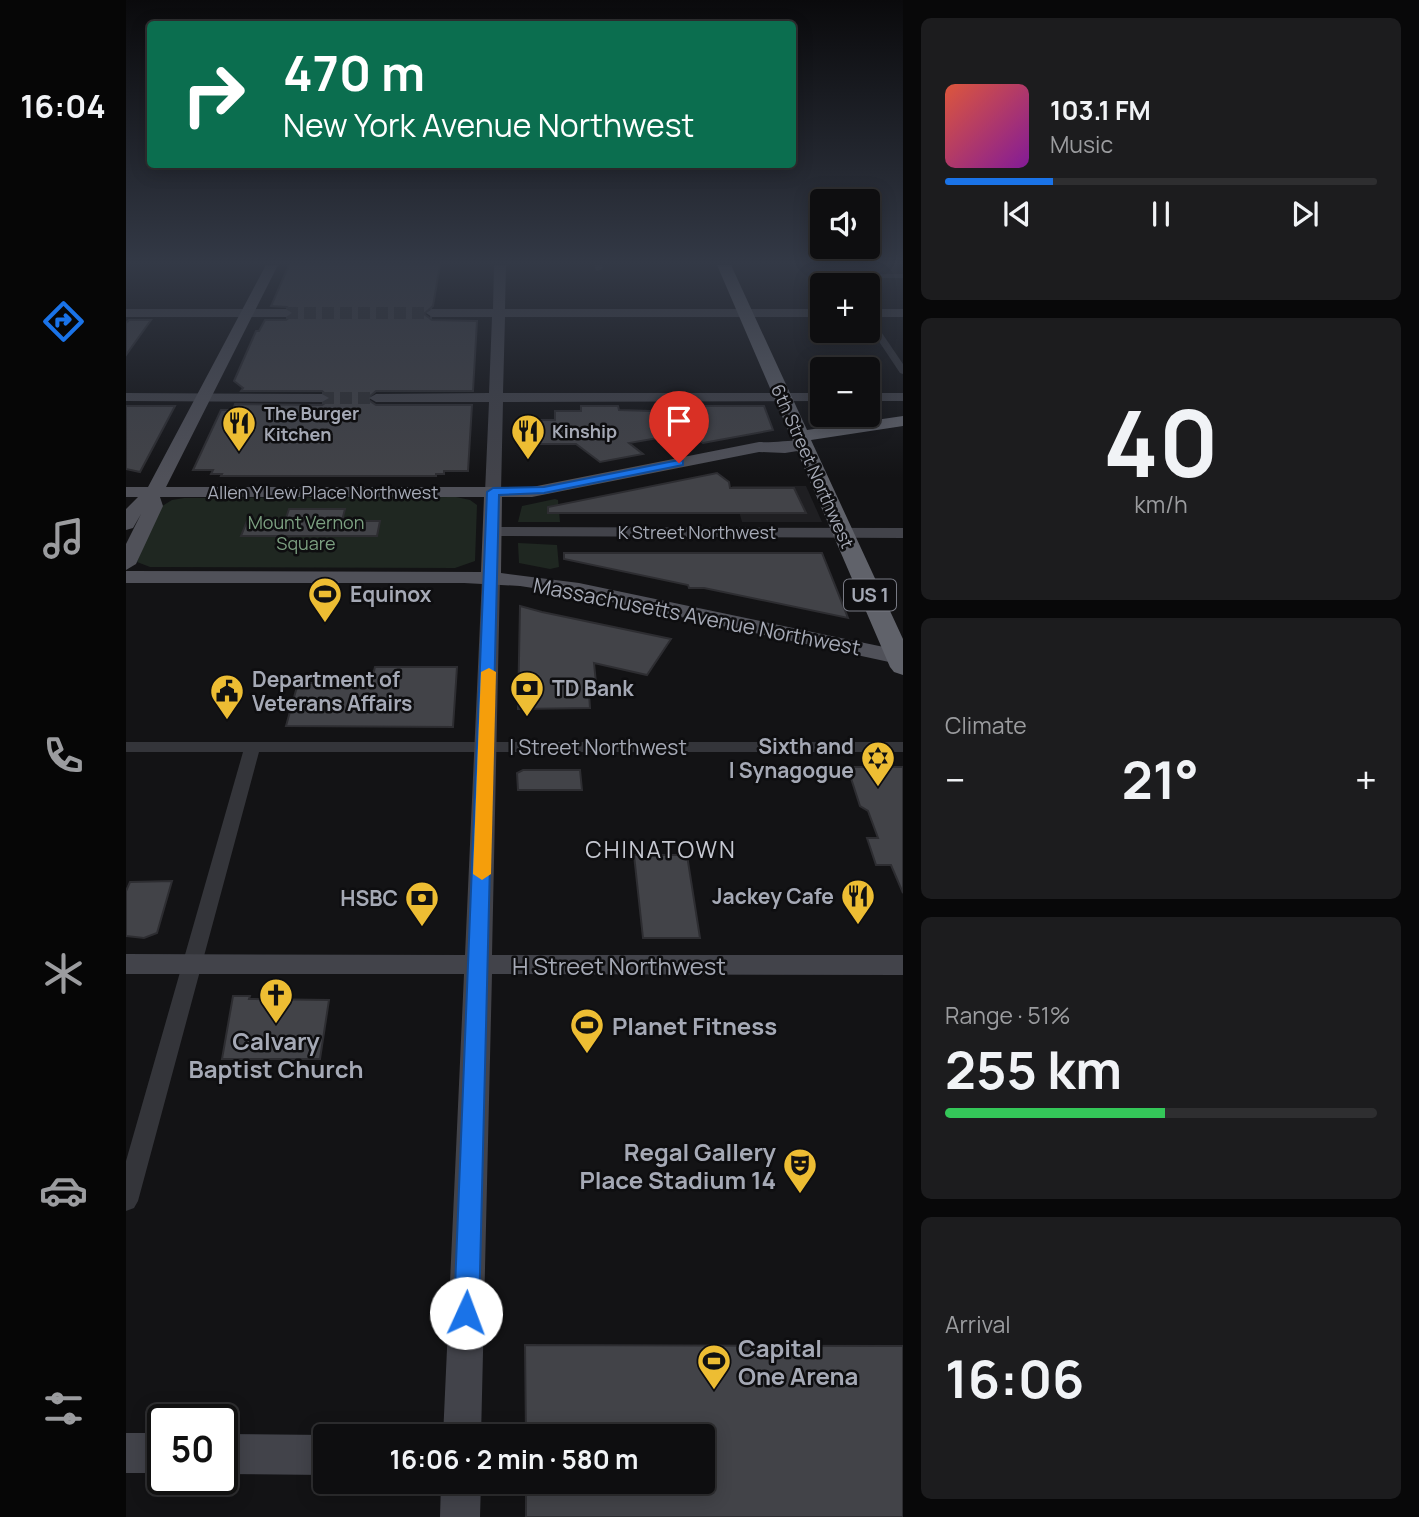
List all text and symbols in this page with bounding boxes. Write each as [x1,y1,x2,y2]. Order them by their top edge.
text: 470 m [283,39,425,106]
icon: right [168,49,259,140]
text: 16:04 [20,84,106,128]
text: 103.1 FM [1050,92,1151,128]
text: New York Avenue Northwest [283,103,694,147]
text: Music [1050,128,1113,160]
map controls [810,189,880,427]
button: sound [810,189,880,259]
icon: previous [998,195,1036,233]
icon: pause [1142,195,1180,233]
icon: next [1286,195,1324,233]
button: + [810,273,880,343]
icon: directions [39,297,88,346]
button: − [810,357,880,427]
street label: 6th Street Northwest [766,380,860,552]
text: 40 [1103,380,1219,504]
pin [649,391,709,463]
place label: The Burger Kitchen [264,401,359,446]
icon: arrive [660,402,698,440]
restaurant icon: The Burger Kitchen [220,404,258,453]
restaurant icon: Kinship [509,412,547,461]
place label: Kinship [552,419,617,443]
street label: Allen Y Lew Place Northwest [208,480,438,504]
text: km/h [1134,488,1188,520]
park label: Mount Vernon Square [248,510,364,555]
icon: music [39,514,88,563]
street label: K Street Northwest [618,520,776,544]
street label: Massachusetts Avenue Northwest [531,571,863,661]
sports icon: Equinox [306,575,344,624]
place label: Equinox [350,580,432,608]
road number: US 1 [844,580,896,610]
place label: Department of Veterans Affairs [252,665,412,717]
bank icon: TD Bank [508,669,546,718]
public building icon: Department of Veterans Affairs [208,672,246,721]
place label: TD Bank [552,674,634,702]
text: Climate [945,709,1027,741]
icon: phone [39,731,88,780]
place label: Sixth and I Synagogue [729,732,854,784]
street label: I Street Northwest [509,733,687,761]
synagogue icon: Sixth and I Synagogue [859,739,897,788]
text: 21° [1122,744,1199,815]
text: − [945,753,966,805]
text: + [1355,753,1377,805]
district label: CHINATOWN [585,833,737,865]
restaurant icon: Jackey Cafe [839,877,877,926]
bank icon: HSBC [403,879,441,928]
place label: Jackey Cafe [712,882,834,910]
place label: HSBC [340,884,398,912]
icon: climate [39,949,88,998]
street label: H Street Northwest [512,949,726,982]
church icon: Calvary Baptist Church [257,976,295,1025]
text: Range · 51% [945,999,1070,1031]
sports icon: Planet Fitness [568,1006,606,1055]
place label: Planet Fitness [612,1009,777,1042]
place label: Calvary Baptist Church [189,1024,363,1085]
text: 255 km [945,1034,1122,1105]
place label: Regal Gallery Place Stadium 14 [579,1135,777,1196]
theatre icon: Regal Gallery Place Stadium 14 [781,1146,819,1195]
icon: car [39,1166,88,1215]
position arrow [429,1276,503,1350]
text: Arrival [945,1308,1011,1340]
place label: Capital One Arena [738,1331,858,1392]
sports icon: Capital One Arena [695,1342,733,1391]
text: 16:06 [945,1343,1084,1414]
icon: filters [39,1384,88,1433]
speed limit sign: 50 [147,1404,238,1495]
text: 16:06 · 2 min · 580 m [390,1441,638,1477]

